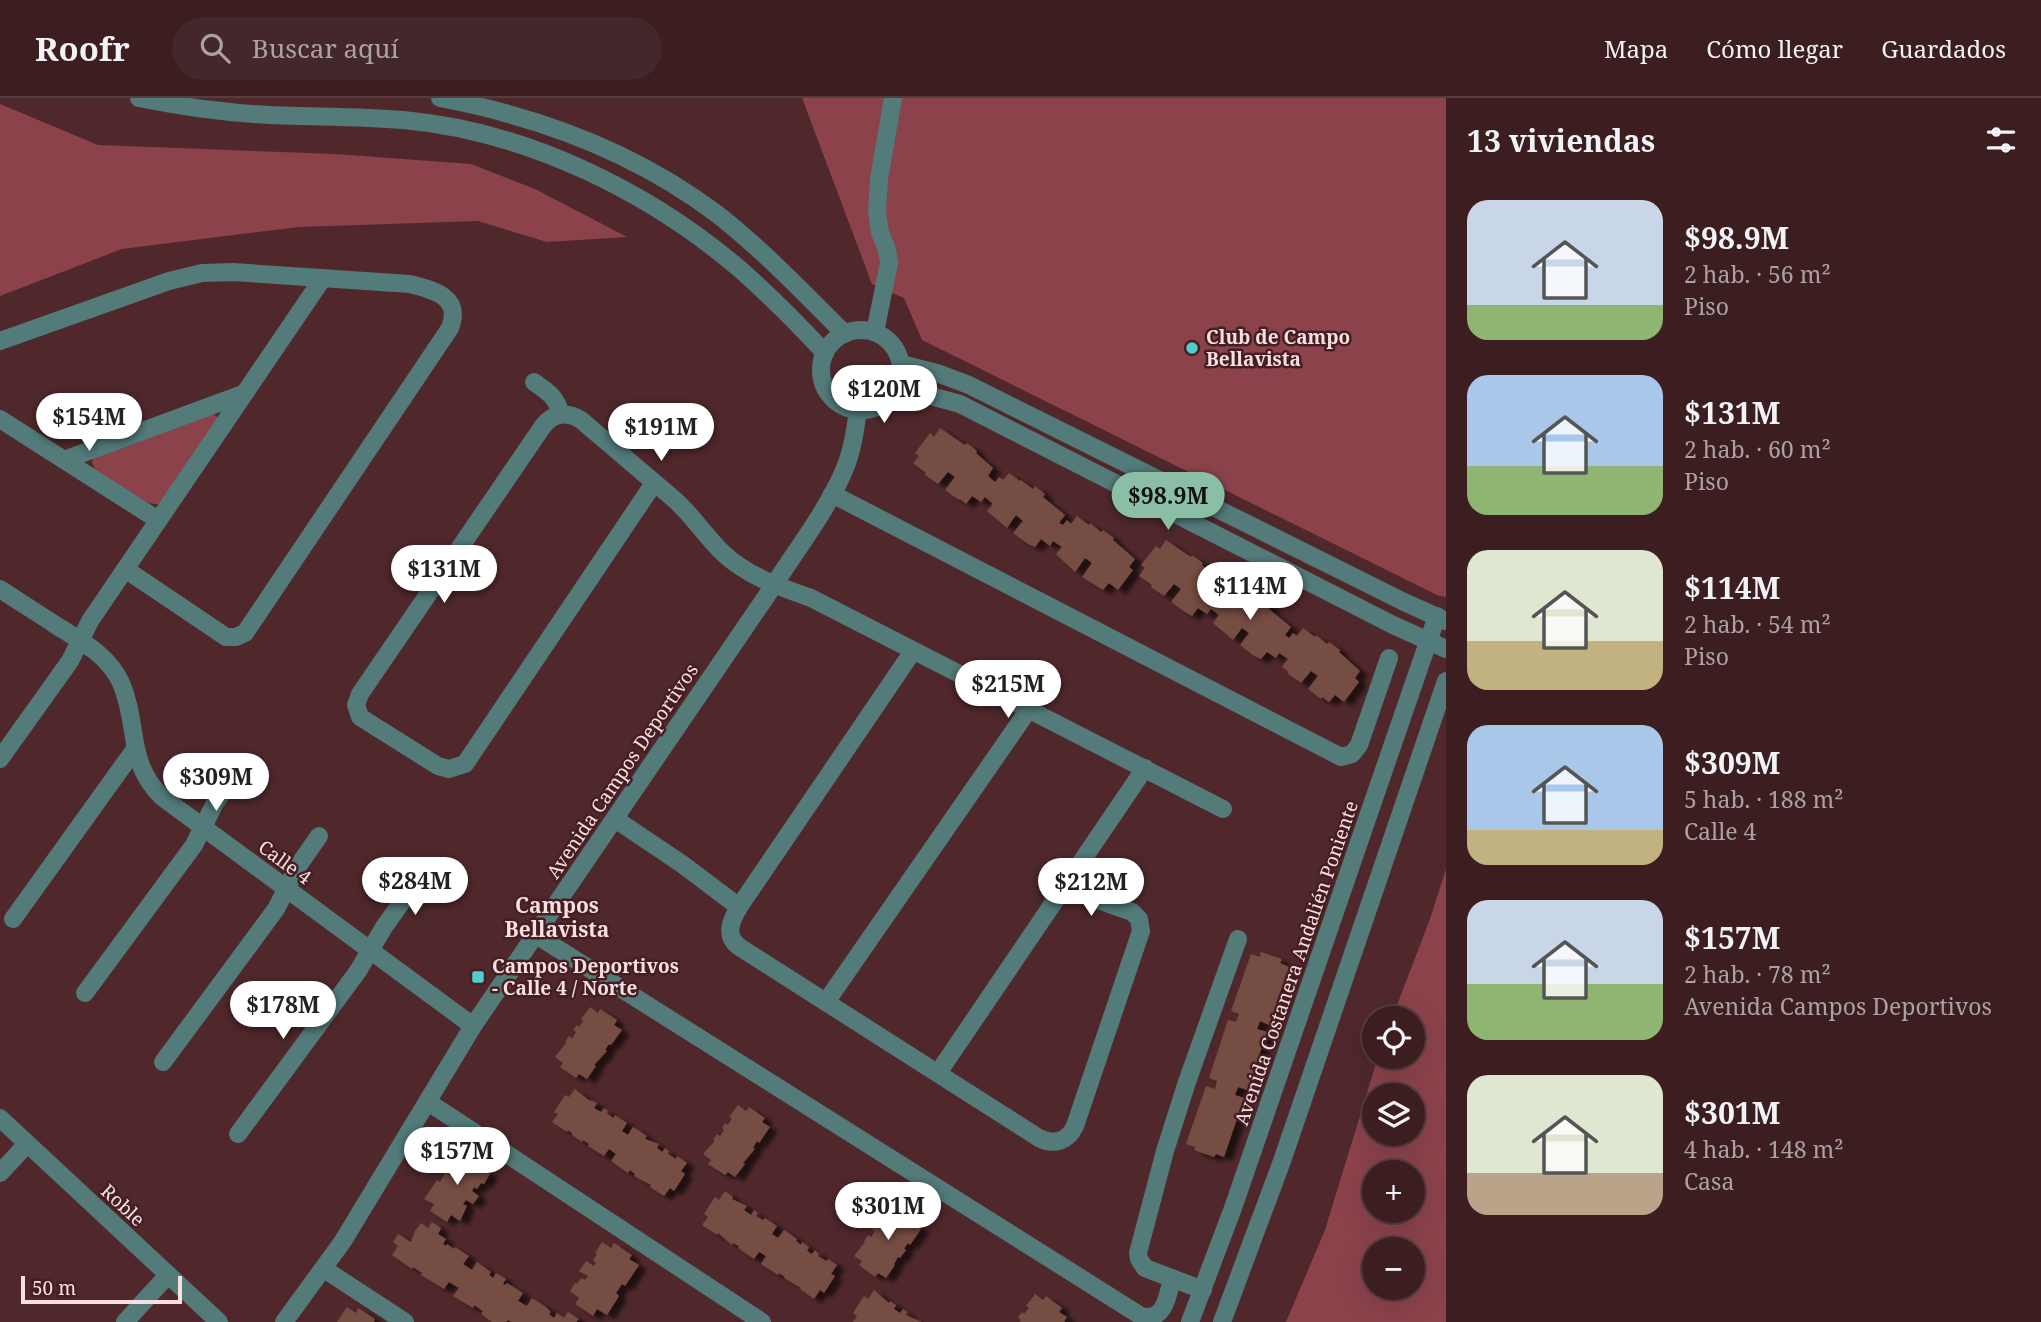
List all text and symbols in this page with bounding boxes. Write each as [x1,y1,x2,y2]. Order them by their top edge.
search box [172,17,662,80]
text: Roofr [35,26,130,71]
icon: search [196,29,234,67]
text: Buscar aquí [252,30,399,66]
text: Mapa [1604,32,1668,65]
text: Cómo llegar [1706,32,1843,65]
text: Guardados [1881,32,2006,65]
text: 13 viviendas [1467,120,1655,161]
icon: filters [1982,121,2020,159]
text: $98.9M [1684,217,1789,258]
icon: home [1523,228,1607,312]
text: 2 hab. · 56 m² [1684,258,1831,290]
text: Piso [1684,290,1729,322]
place label: Club de Campo Bellavista [1206,324,1350,372]
marker: Club de Campo Bellavista [1184,340,1200,356]
pin: $120M [835,366,933,425]
text: $120M [847,372,921,404]
text: $131M [1684,392,1780,433]
pin: $154M [40,394,138,453]
text: $154M [52,400,126,432]
icon: home [1523,403,1607,487]
pin: $191M [612,404,710,463]
text: $191M [624,410,698,442]
text: 2 hab. · 60 m² [1684,433,1831,465]
text: Piso [1684,465,1729,497]
pin: $98.9M [1111,472,1225,532]
text: $98.9M [1128,479,1208,511]
pin: $131M [395,546,493,605]
text: $131M [407,552,481,584]
pin: $114M [1201,562,1299,622]
text: $114M [1684,567,1780,608]
text: $114M [1213,569,1287,601]
icon: home [1523,578,1607,662]
text: 2 hab. · 54 m² [1684,608,1831,640]
text: Piso [1684,640,1729,672]
street label: Avenida Campos Deportivos [540,658,704,884]
pin: $215M [959,660,1057,720]
text: $215M [971,667,1045,699]
text: $309M [1684,742,1780,783]
icon: home [1523,753,1607,837]
pin: $309M [167,754,265,813]
text: $309M [179,760,253,792]
text: 5 hab. · 188 m² [1684,783,1843,815]
street label: Avenida Costanera Andalién Poniente [1228,797,1364,1129]
text: Calle 4 [1684,815,1756,847]
street label: Calle 4 [253,834,317,890]
pin: $284M [366,858,464,917]
pin: $212M [1042,858,1140,918]
text: $284M [378,864,452,896]
text: $212M [1054,865,1128,897]
district label: Campos Bellavista [505,891,609,943]
text: $157M [1684,917,1780,958]
icon: home [1523,928,1607,1012]
place label: Campos Deportivos - Calle 4 / Norte [492,953,679,1001]
text: 2 hab. · 78 m² [1684,958,1831,990]
marker: Campos Deportivos - Calle 4 / Norte [470,969,486,985]
pin: $178M [234,982,332,1041]
text: $178M [246,988,320,1020]
text: Avenida Campos Deportivos [1684,990,1992,1022]
map controls [1362,1006,1425,1300]
button: locate [1362,1006,1425,1069]
button: layers [1362,1083,1425,1146]
text: $301M [1684,1092,1780,1133]
icon: home [1523,1103,1607,1187]
pin: $157M [408,1128,506,1187]
text: 4 hab. · 148 m² [1684,1133,1843,1165]
text: $157M [420,1134,494,1166]
button: + [1362,1160,1425,1223]
text: Casa [1684,1165,1734,1197]
street label: Roble [95,1178,151,1232]
pin: $301M [839,1182,937,1242]
text: $301M [851,1189,925,1221]
button: − [1362,1237,1425,1300]
scale bar [21,1273,182,1305]
text: 50 m [32,1275,76,1301]

